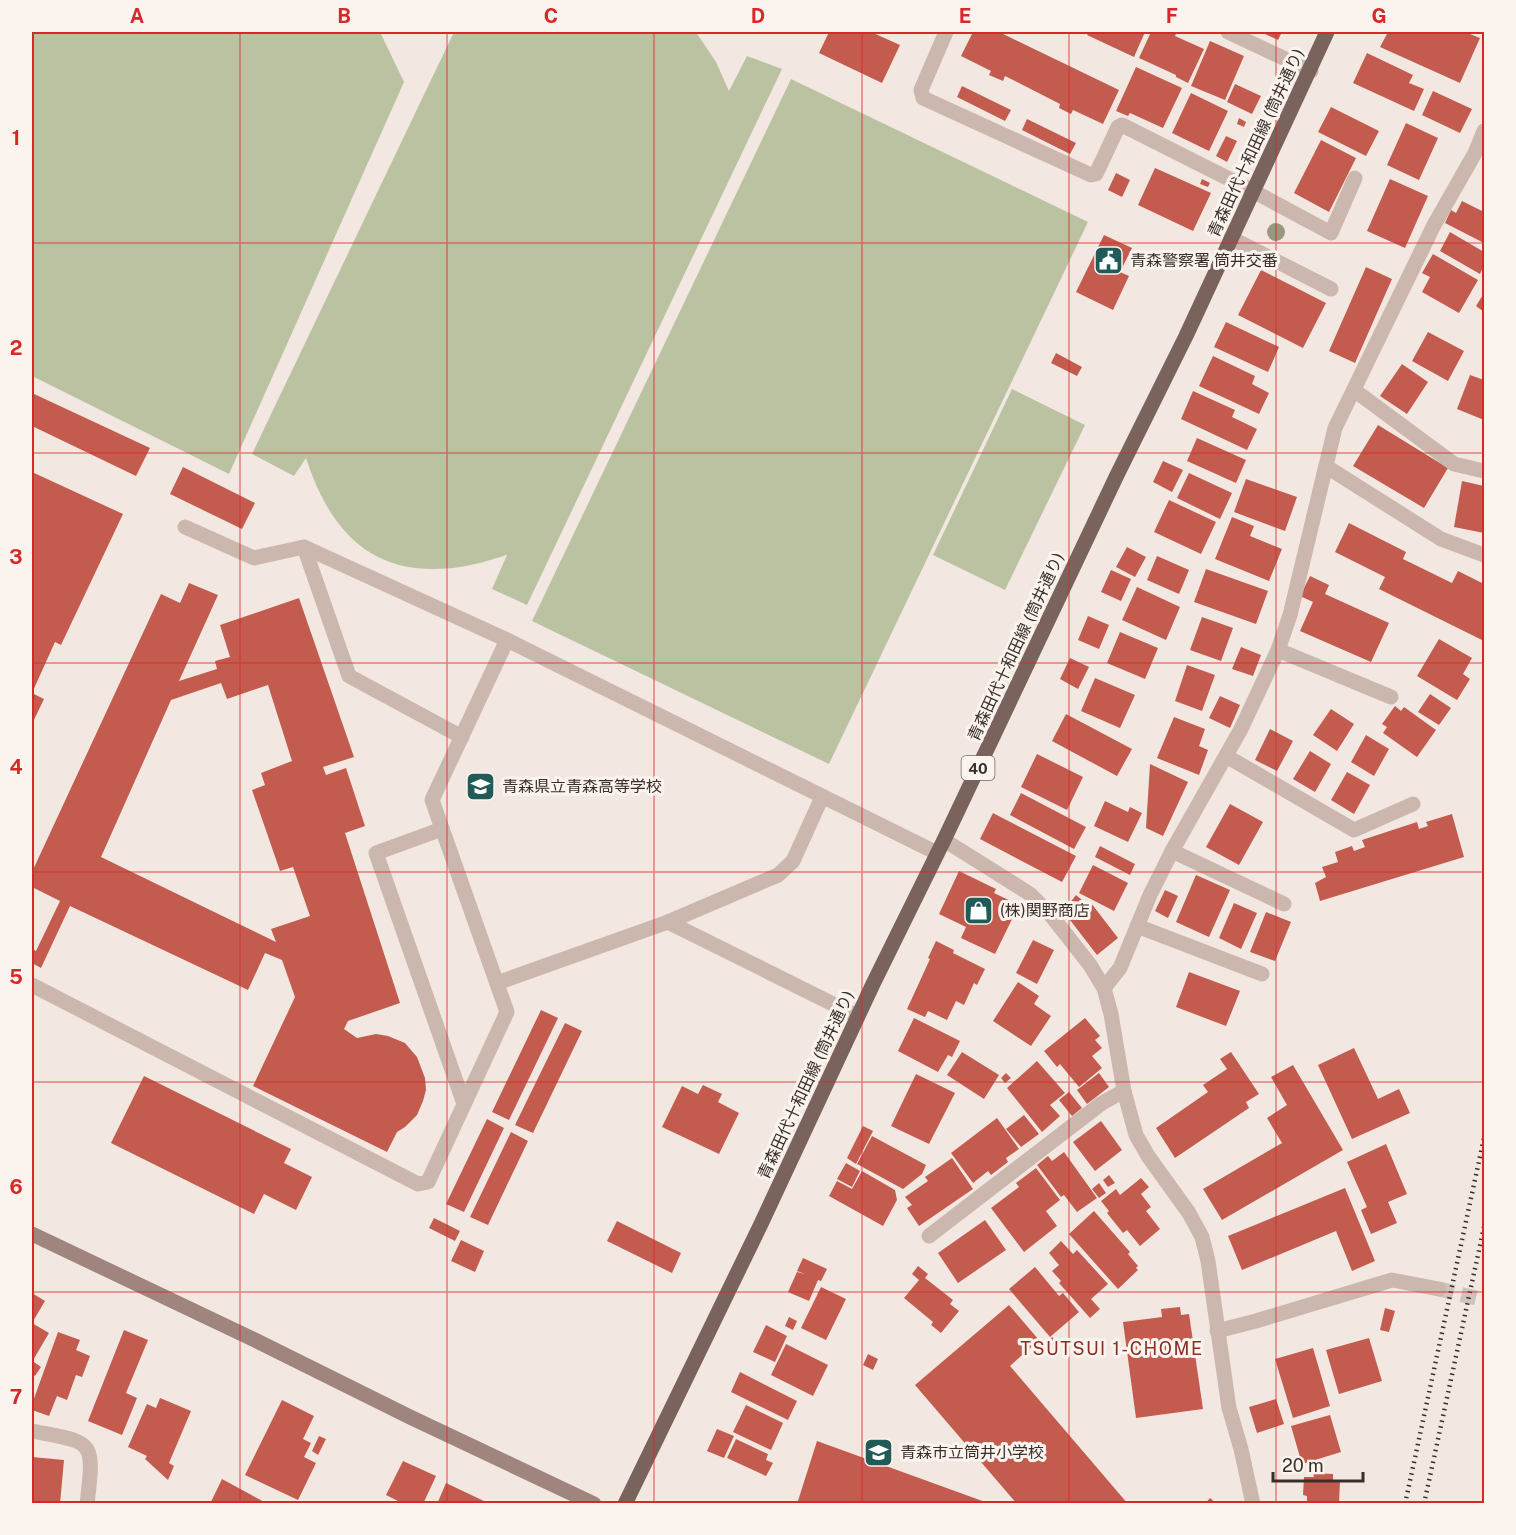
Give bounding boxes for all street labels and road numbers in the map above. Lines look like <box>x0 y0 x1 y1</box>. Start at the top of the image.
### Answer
street label: 青森田代十和田線 (筒井通り) <box>1204 46 1308 240</box>
street label: 青森田代十和田線 (筒井通り) <box>964 550 1068 744</box>
road number: 40 <box>962 756 994 780</box>
street label: 青森田代十和田線 (筒井通り) <box>754 988 858 1182</box>

